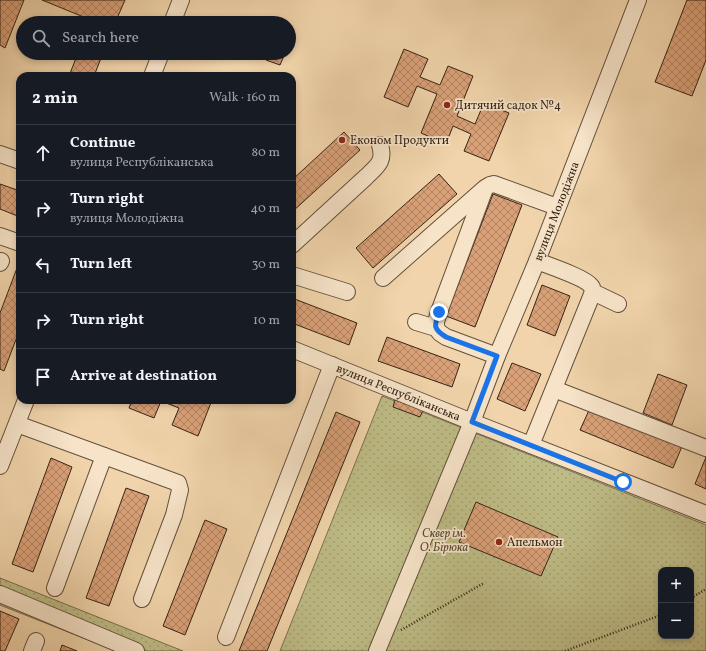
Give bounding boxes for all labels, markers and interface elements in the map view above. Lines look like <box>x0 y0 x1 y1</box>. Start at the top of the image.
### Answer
search box <box>16 16 296 60</box>
icon: search <box>30 27 52 49</box>
text: Search here <box>62 28 139 49</box>
text: 2 min <box>32 87 78 110</box>
text: Walk · 160 m <box>209 89 280 107</box>
place label: Дитячий садок №4 <box>455 98 561 114</box>
marker: Дитячий садок №4 <box>442 100 452 110</box>
text: Continue <box>70 133 135 154</box>
place label: Економ Продукти <box>350 133 449 149</box>
marker: Економ Продукти <box>337 135 347 145</box>
icon: ahead <box>32 142 54 164</box>
text: 80 m <box>251 144 280 162</box>
text: вулиця Республіканська <box>70 154 214 172</box>
street label: вулиця Молодіжна <box>531 160 584 264</box>
text: Turn right <box>70 189 144 210</box>
icon: right <box>32 198 54 220</box>
text: 40 m <box>251 200 280 218</box>
text: вулиця Молодіжна <box>70 210 184 228</box>
icon: left <box>32 254 54 276</box>
text: Turn left <box>70 254 132 275</box>
text: 30 m <box>252 256 280 274</box>
route end <box>430 303 448 321</box>
icon: right <box>32 310 54 332</box>
text: Turn right <box>70 310 144 331</box>
text: 10 m <box>253 312 280 330</box>
street label: вулиця Республіканська <box>334 361 463 426</box>
icon: arrive <box>32 366 54 388</box>
text: Arrive at destination <box>70 366 217 387</box>
route start <box>614 473 632 491</box>
park label: Сквер ім. О. Бірюка <box>420 526 468 556</box>
place label: Апельмон <box>507 535 563 551</box>
marker: Апельмон <box>494 537 504 547</box>
map controls <box>658 567 694 639</box>
button: + <box>658 567 694 603</box>
button: − <box>658 603 694 639</box>

